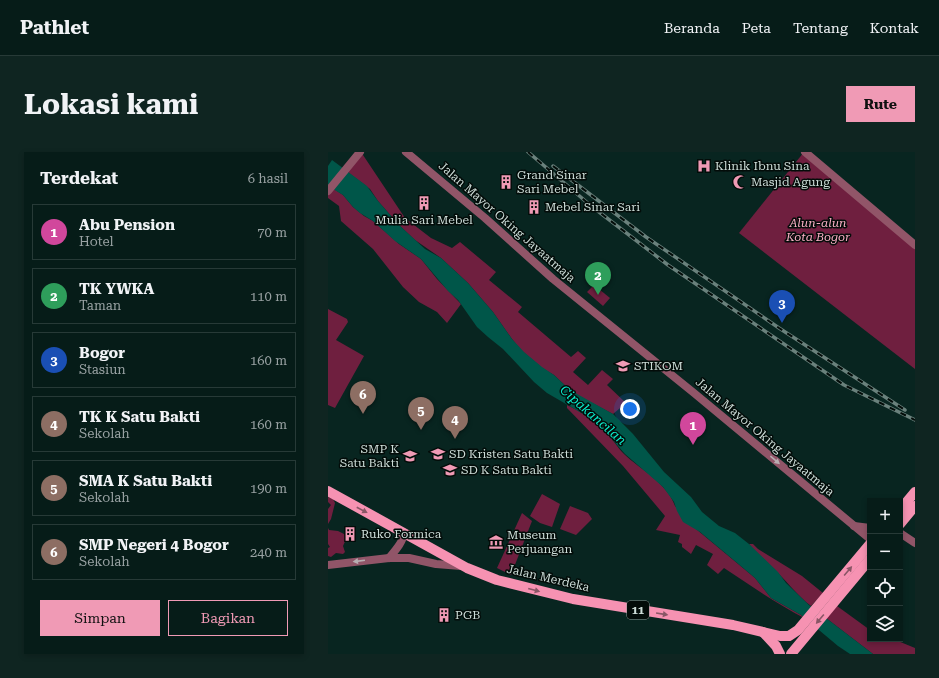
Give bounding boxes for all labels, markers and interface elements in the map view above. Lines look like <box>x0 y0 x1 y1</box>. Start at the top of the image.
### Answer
text: Pathlet <box>20 16 89 39</box>
text: Beranda <box>664 20 720 36</box>
text: Peta <box>742 20 771 36</box>
text: Tentang <box>793 20 848 36</box>
text: Kontak <box>870 20 919 36</box>
button: Rute <box>846 86 915 122</box>
text: Lokasi kami <box>24 88 198 121</box>
hospital icon: Klinik Ibnu Sina <box>696 158 712 174</box>
street label: Jalan Mayor Oking Jayaatmaja <box>436 159 579 285</box>
place label: Klinik Ibnu Sina <box>715 159 810 173</box>
text: Terdekat <box>40 168 118 188</box>
place label: Grand Sinar Sari Mebel <box>517 168 587 196</box>
text: 6 hasil <box>248 171 288 186</box>
building icon: Grand Sinar Sari Mebel <box>498 174 514 190</box>
mosque icon: Masjid Agung <box>732 174 748 190</box>
place label: Masjid Agung <box>751 175 830 189</box>
building icon: Mulia Sari Mebel <box>416 195 432 211</box>
building icon: Mebel Sinar Sari <box>526 199 542 215</box>
place label: Mebel Sinar Sari <box>545 200 640 214</box>
place label: Mulia Sari Mebel <box>375 213 473 227</box>
text: Abu Pension <box>79 216 175 234</box>
park label: Alun-alun Kota Bogor <box>785 216 850 244</box>
text: 1 <box>50 225 58 240</box>
text: 70 m <box>257 225 287 240</box>
text: Hotel <box>79 234 113 249</box>
pin: 2 <box>585 262 611 295</box>
text: TK YWKA <box>79 280 154 298</box>
text: 2 <box>50 289 58 304</box>
text: 110 m <box>250 289 287 304</box>
pin: 3 <box>769 290 795 323</box>
text: Taman <box>79 298 121 313</box>
text: Bogor <box>79 344 125 362</box>
text: 3 <box>50 353 58 368</box>
text: 160 m <box>250 353 287 368</box>
school or university icon: STIKOM <box>615 358 631 374</box>
place label: STIKOM <box>634 359 683 373</box>
text: Stasiun <box>79 362 126 377</box>
street label: Jalan Mayor Oking Jayaatmaja <box>693 375 837 499</box>
pin: 6 <box>350 381 376 414</box>
water label: Cipakancilan <box>557 382 629 448</box>
pin: 5 <box>408 397 434 430</box>
your location <box>620 399 640 419</box>
pin: 4 <box>442 406 468 439</box>
text: TK K Satu Bakti <box>79 408 200 426</box>
pin: 1 <box>680 412 706 445</box>
text: 4 <box>50 417 58 432</box>
text: 160 m <box>250 417 287 432</box>
text: Sekolah <box>79 426 130 441</box>
place label: SMP K Satu Bakti <box>340 442 399 470</box>
school or university icon: SD Kristen Satu Bakti <box>430 446 446 462</box>
place label: SD Kristen Satu Bakti <box>449 447 573 461</box>
school or university icon: SMP K Satu Bakti <box>402 448 418 464</box>
one-way arrow <box>769 456 780 464</box>
school or university icon: SD K Satu Bakti <box>442 462 458 478</box>
place label: SD K Satu Bakti <box>461 463 552 477</box>
text: SMA K Satu Bakti <box>79 472 212 490</box>
text: 5 <box>50 481 58 496</box>
text: 190 m <box>250 481 287 496</box>
text: Sekolah <box>79 490 130 505</box>
map controls <box>867 498 903 642</box>
button: + <box>867 498 903 534</box>
one-way arrow <box>357 506 368 513</box>
building icon: Ruko Formica <box>342 526 358 542</box>
place label: Ruko Formica <box>361 527 442 541</box>
place label: Museum Perjuangan <box>507 528 572 556</box>
museum icon: Museum Perjuangan <box>488 534 504 550</box>
button: − <box>867 534 903 570</box>
text: SMP Negeri 4 Bogor <box>79 536 229 554</box>
text: 6 <box>50 545 58 560</box>
text: 240 m <box>250 545 287 560</box>
text: Sekolah <box>79 554 130 569</box>
one-way arrow <box>352 557 365 564</box>
street label: Jalan Merdeka <box>505 562 591 594</box>
one-way arrow <box>843 565 852 576</box>
button: locate <box>867 570 903 606</box>
one-way arrow <box>529 587 541 593</box>
button: Simpan <box>40 600 160 636</box>
button: Bagikan <box>168 600 288 636</box>
road number: 11 <box>627 601 649 619</box>
button: layers <box>867 606 903 642</box>
building icon: PGB <box>436 607 452 623</box>
place label: PGB <box>455 608 480 622</box>
one-way arrow <box>656 611 668 617</box>
one-way arrow <box>815 613 824 624</box>

